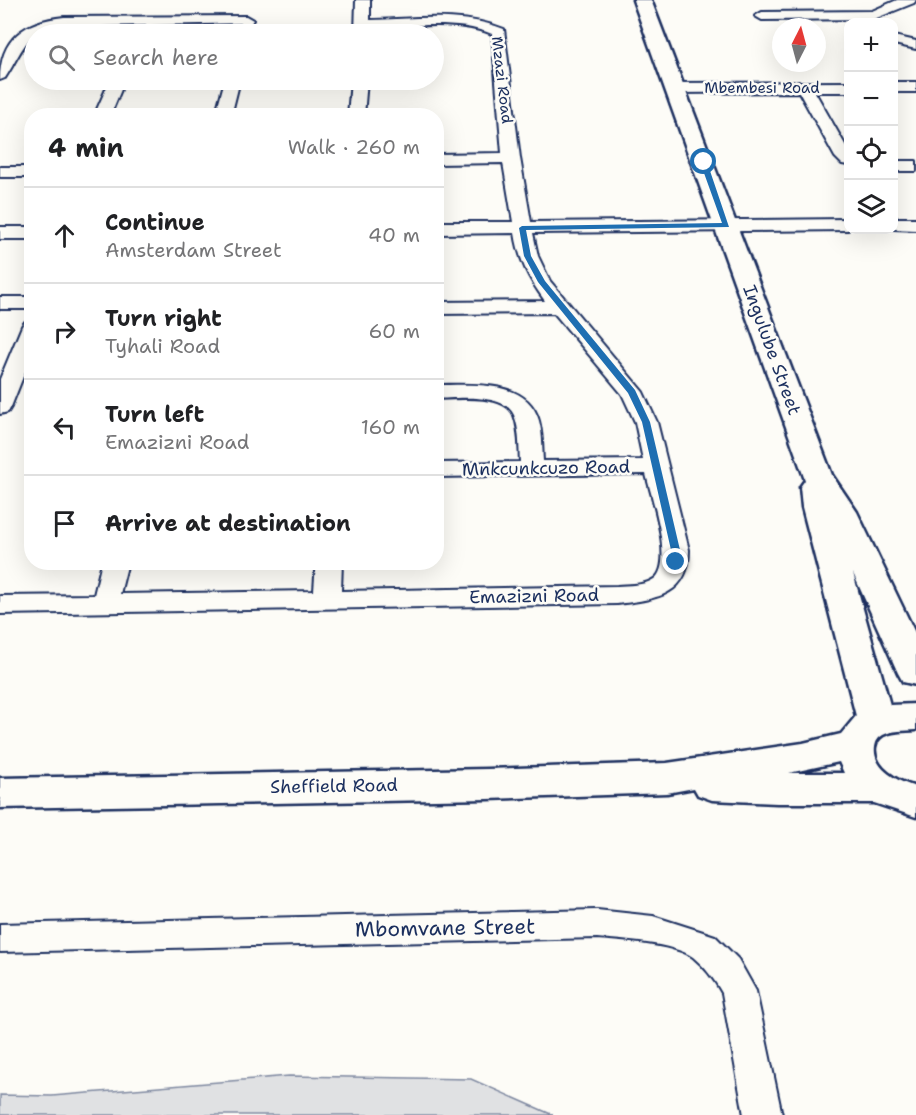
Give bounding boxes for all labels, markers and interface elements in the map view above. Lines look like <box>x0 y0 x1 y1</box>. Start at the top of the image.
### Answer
north arrow <box>772 18 826 72</box>
map controls <box>844 18 898 234</box>
button: + <box>844 18 898 72</box>
search box <box>24 24 444 90</box>
street label: Mzazi Road <box>487 35 517 125</box>
icon: search <box>45 41 78 74</box>
text: Search here <box>93 43 219 72</box>
button: − <box>844 72 898 126</box>
street label: Mbembesi Road <box>704 78 820 98</box>
button: locate <box>844 126 898 180</box>
text: 4 min <box>48 130 124 165</box>
text: Walk · 260 m <box>288 134 420 160</box>
route start <box>690 148 716 174</box>
button: layers <box>844 180 898 234</box>
text: Continue <box>105 208 205 237</box>
icon: ahead <box>48 219 81 252</box>
text: 40 m <box>368 222 420 248</box>
text: Amsterdam Street <box>105 237 282 263</box>
street label: Ingulube Street <box>737 282 807 419</box>
text: Turn right <box>105 304 222 333</box>
icon: right <box>48 315 81 348</box>
text: 60 m <box>368 318 420 344</box>
text: Tyhali Road <box>105 333 220 359</box>
text: Turn left <box>105 400 204 429</box>
icon: left <box>48 411 81 444</box>
text: 160 m <box>361 414 420 440</box>
text: Emazizni Road <box>105 429 249 455</box>
street label: Mnkcunkcuzo Road <box>462 455 630 481</box>
icon: arrive <box>48 507 81 540</box>
text: Arrive at destination <box>105 509 351 538</box>
route end <box>662 548 688 574</box>
street label: Emazizni Road <box>469 583 599 609</box>
street label: Sheffield Road <box>270 773 398 799</box>
street label: Mbomvane Street <box>355 912 535 944</box>

